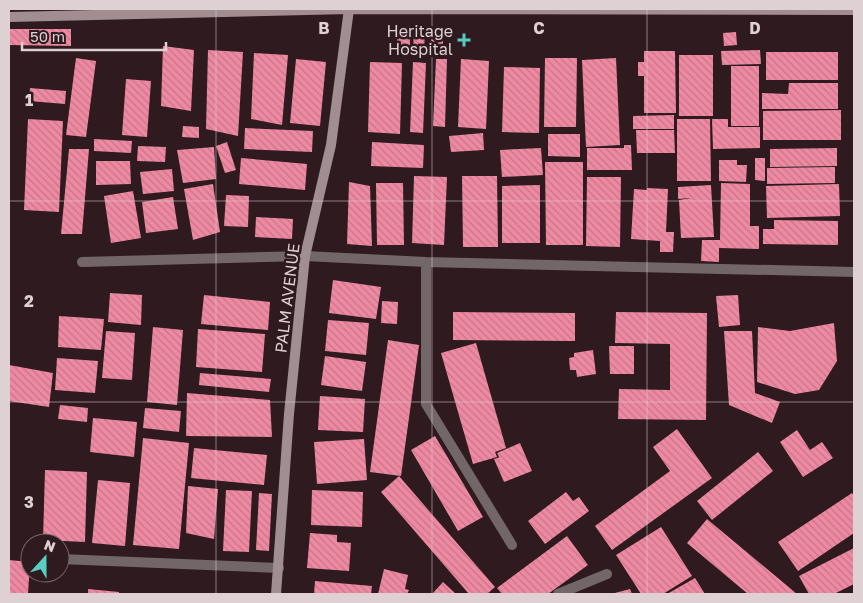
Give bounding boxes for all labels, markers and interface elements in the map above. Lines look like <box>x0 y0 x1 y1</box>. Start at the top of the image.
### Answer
text: B <box>318 18 330 38</box>
text: C <box>533 18 545 38</box>
text: D <box>749 18 761 38</box>
scale bar <box>22 20 166 52</box>
place label: Heritage Hospital <box>386 21 453 59</box>
text: 50 m <box>30 27 65 45</box>
marker: Heritage Hospital <box>457 33 471 47</box>
text: 1 <box>25 90 33 110</box>
street label: PALM AVENUE <box>270 242 304 354</box>
text: 2 <box>24 291 34 311</box>
text: 3 <box>24 492 34 512</box>
north arrow <box>20 533 70 583</box>
text: N <box>42 536 58 555</box>

